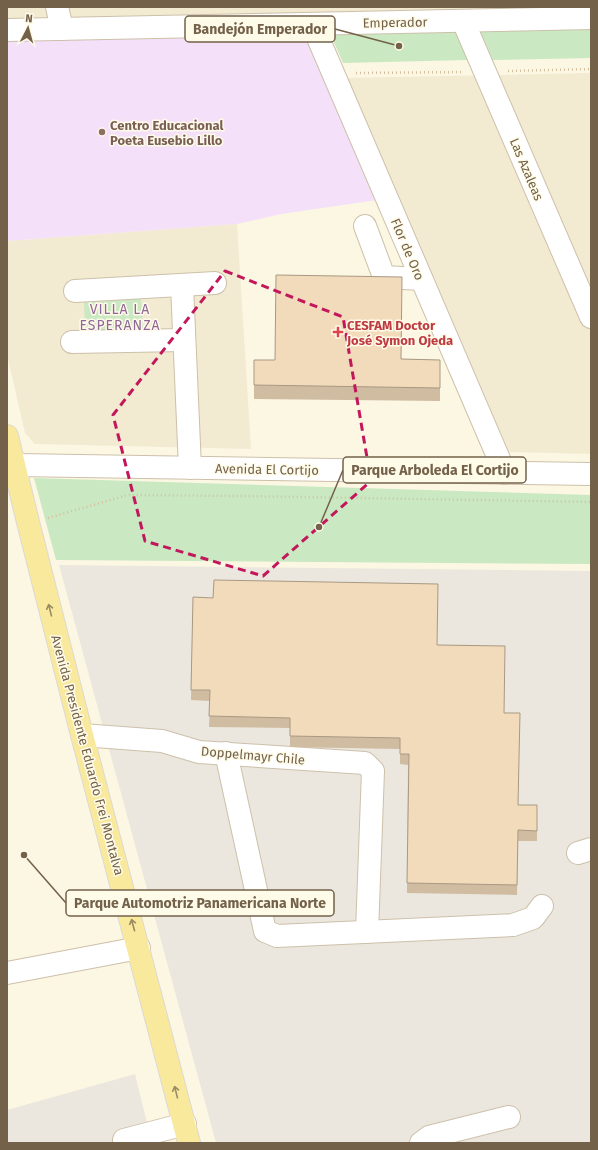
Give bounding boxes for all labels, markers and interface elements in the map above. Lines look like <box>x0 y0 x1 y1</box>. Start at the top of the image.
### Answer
north arrow <box>8 8 48 48</box>
text: N <box>25 12 33 25</box>
street label: Emperador <box>362 14 428 31</box>
callout: Bandejón Emperador <box>185 16 335 42</box>
text: Bandejón Emperador <box>193 21 327 38</box>
place label: Centro Educacional Poeta Eusebio Lillo <box>110 118 223 148</box>
marker: Centro Educacional Poeta Eusebio Lillo <box>97 127 107 137</box>
street label: Las Azaleas <box>507 136 546 203</box>
street label: Flor de Oro <box>388 216 427 282</box>
district label: VILLA LA ESPERANZA <box>80 301 161 334</box>
place label: CESFAM Doctor José Symon Ojeda <box>346 318 453 348</box>
marker: CESFAM Doctor José Symon Ojeda <box>332 326 344 338</box>
callout: Parque Arboleda El Cortijo <box>343 457 526 483</box>
street label: Avenida El Cortijo <box>215 461 319 478</box>
text: Parque Arboleda El Cortijo <box>351 462 519 479</box>
one-way arrow <box>46 604 53 617</box>
street label: Avenida Presidente Eduardo Frei Montalva <box>48 634 127 877</box>
street label: Doppelmayr Chile <box>200 743 306 768</box>
callout: Parque Automotriz Panamericana Norte <box>66 890 334 916</box>
text: Parque Automotriz Panamericana Norte <box>74 895 326 912</box>
one-way arrow <box>129 919 136 932</box>
one-way arrow <box>172 1085 180 1098</box>

